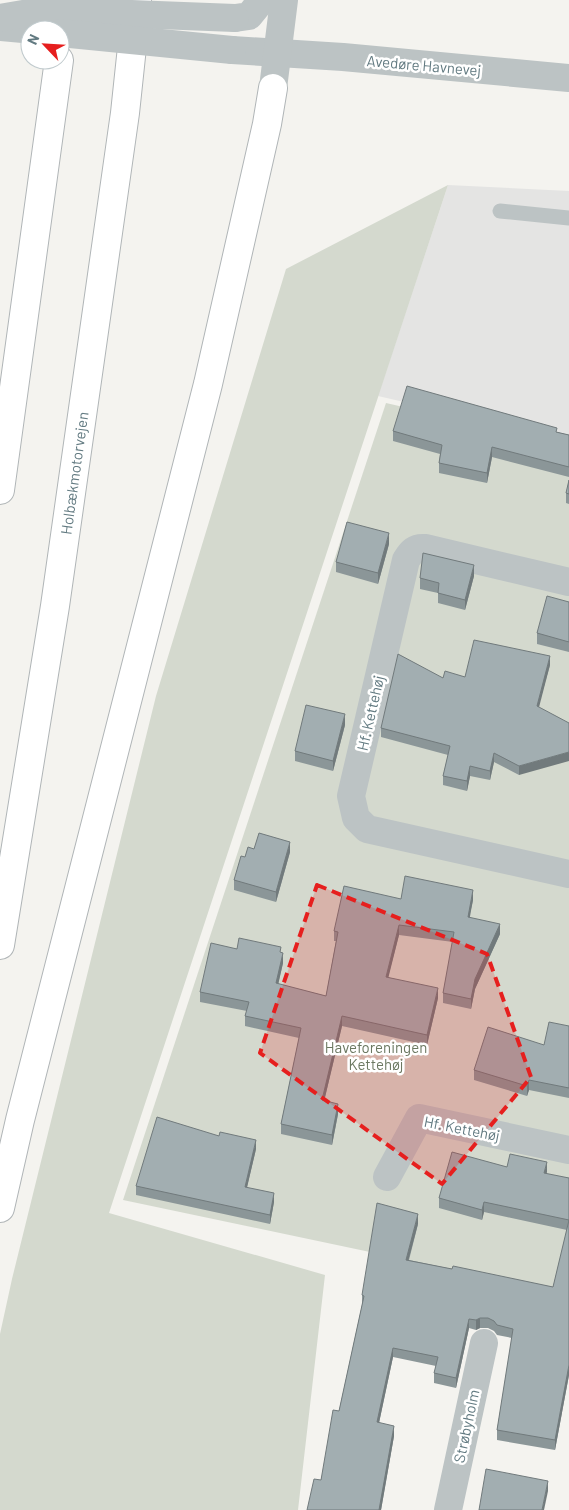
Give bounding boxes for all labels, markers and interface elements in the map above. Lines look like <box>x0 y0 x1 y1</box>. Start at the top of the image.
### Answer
north arrow <box>20 20 70 70</box>
text: N <box>23 31 42 47</box>
street label: Avedøre Havnevej <box>366 51 482 79</box>
street label: Holbækmotorvejen <box>56 410 92 536</box>
street label: Hf. Kettehøj <box>353 674 387 752</box>
park label: Haveforeningen Kettehøj <box>325 1038 427 1073</box>
street label: Hf. Kettehøj <box>423 1112 501 1144</box>
street label: Strøbyholm <box>449 1388 483 1464</box>

